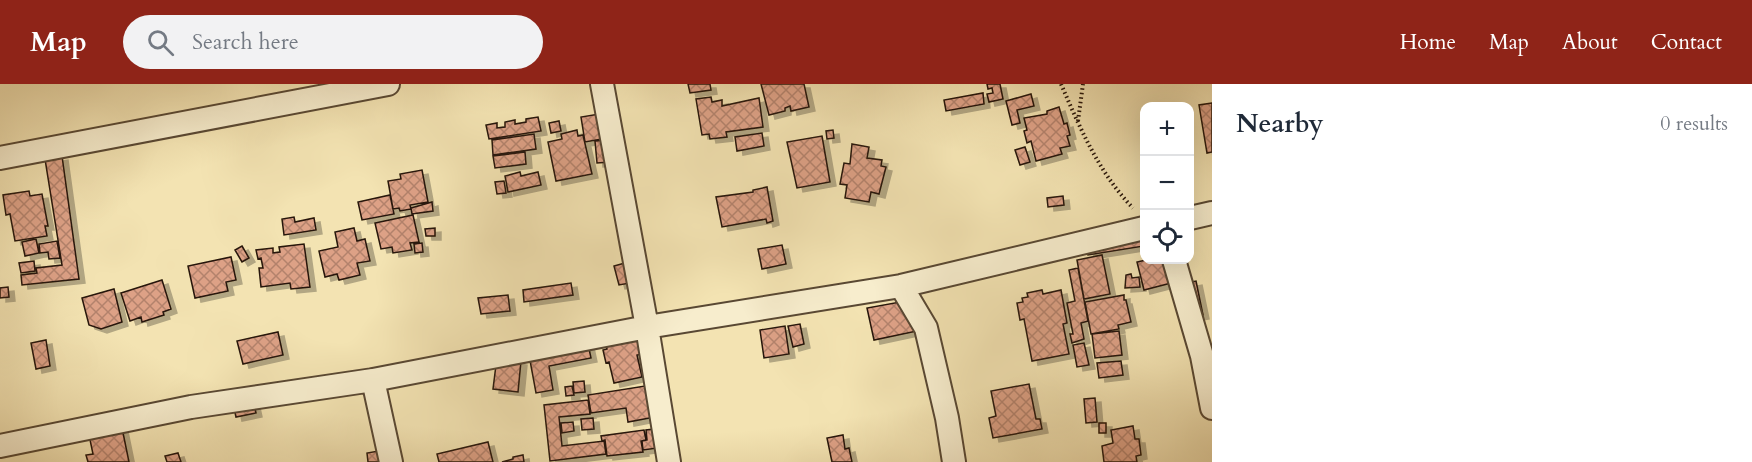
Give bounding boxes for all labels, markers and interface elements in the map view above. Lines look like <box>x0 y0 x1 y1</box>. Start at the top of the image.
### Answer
search box <box>123 15 543 69</box>
text: Map <box>30 23 87 61</box>
icon: search <box>144 26 177 59</box>
text: Search here <box>192 27 299 57</box>
text: Home <box>1400 28 1456 57</box>
text: Map <box>1489 28 1529 57</box>
text: About <box>1562 28 1618 57</box>
text: Contact <box>1651 28 1722 57</box>
map controls <box>1140 102 1194 264</box>
button: + <box>1140 102 1194 156</box>
text: Nearby <box>1236 106 1324 141</box>
text: 0 results <box>1660 110 1728 137</box>
button: − <box>1140 156 1194 210</box>
button: locate <box>1140 210 1194 264</box>

